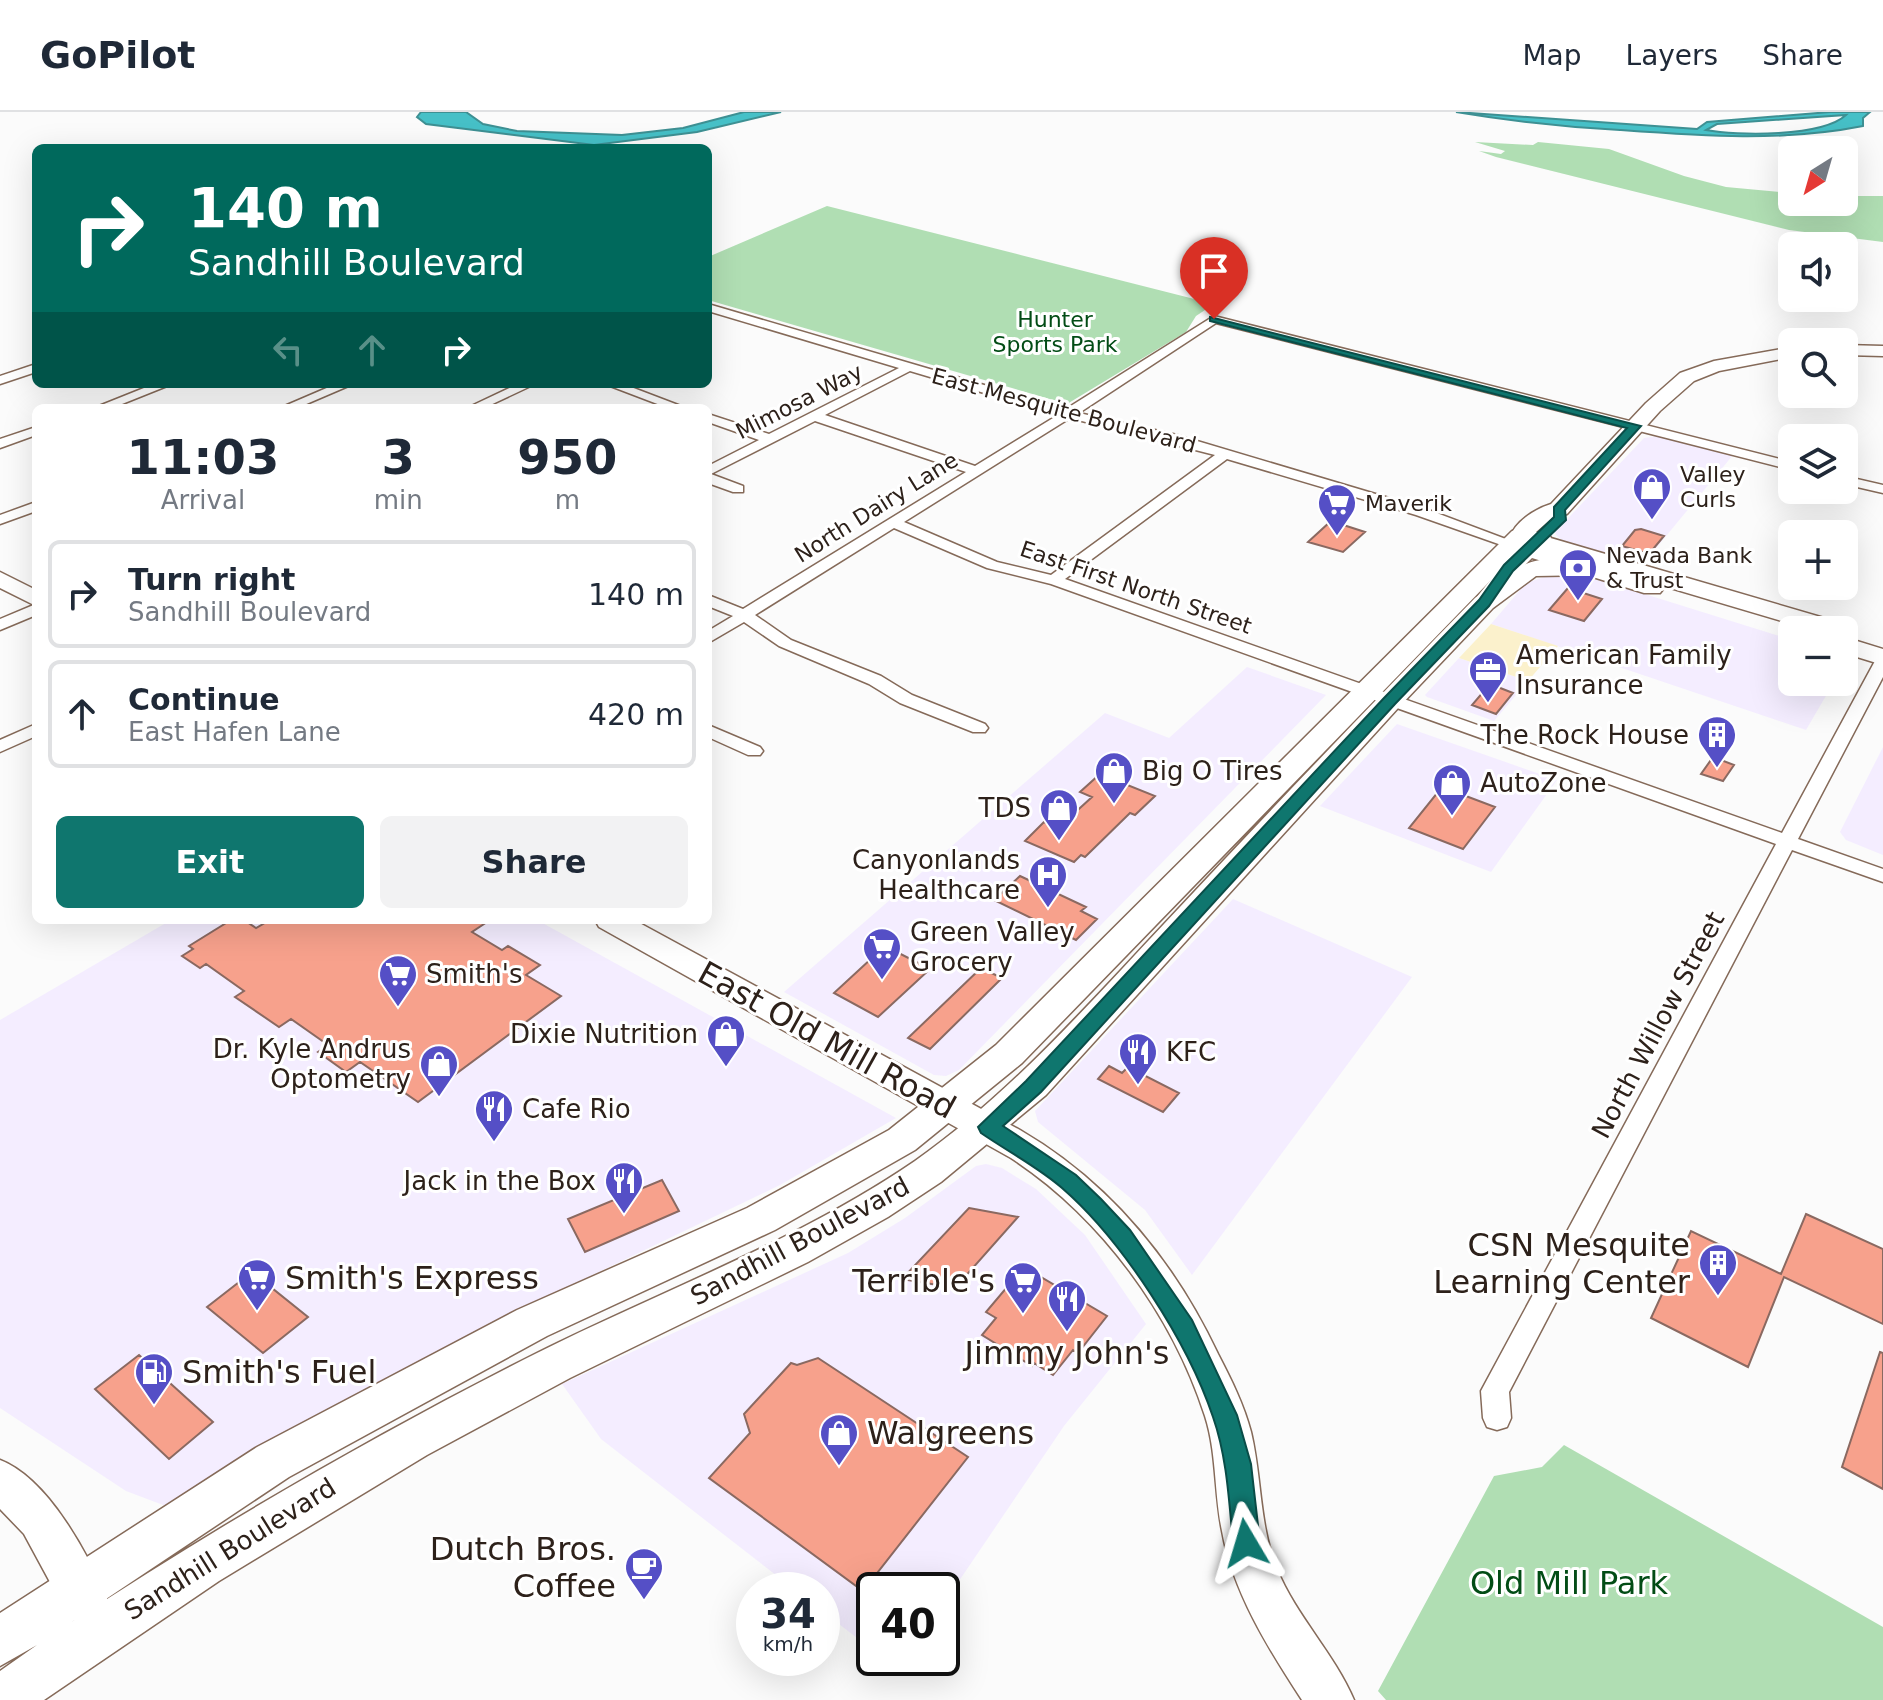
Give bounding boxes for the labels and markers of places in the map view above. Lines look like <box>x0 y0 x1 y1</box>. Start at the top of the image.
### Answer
pin <box>1180 237 1248 319</box>
place label: Valley Curls <box>1680 462 1746 512</box>
shop icon: Valley Curls <box>1631 466 1673 521</box>
supermarket icon: Maverik <box>1316 482 1358 537</box>
place label: Maverik <box>1365 491 1452 516</box>
place label: Nevada Bank & Trust <box>1606 543 1752 593</box>
bank icon: Nevada Bank & Trust <box>1557 547 1599 602</box>
place label: American Family Insurance <box>1516 640 1732 700</box>
office icon: American Family Insurance <box>1467 649 1509 704</box>
building icon: The Rock House <box>1696 714 1738 769</box>
place label: The Rock House <box>1479 720 1689 750</box>
shop icon: Big O Tires <box>1093 750 1135 805</box>
place label: Big O Tires <box>1142 756 1283 786</box>
shop icon: AutoZone <box>1431 762 1473 817</box>
place label: AutoZone <box>1480 768 1607 798</box>
shop icon: TDS <box>1038 787 1080 842</box>
place label: TDS <box>978 793 1031 823</box>
place label: Canyonlands Healthcare <box>852 845 1020 905</box>
hospital icon: Canyonlands Healthcare <box>1027 854 1069 909</box>
place label: Green Valley Grocery <box>910 917 1075 977</box>
supermarket icon: Green Valley Grocery <box>861 926 903 981</box>
supermarket icon: Smith's <box>377 953 419 1008</box>
place label: Smith's <box>426 959 522 989</box>
shop icon: Dixie Nutrition <box>705 1013 747 1068</box>
place label: Dixie Nutrition <box>510 1019 698 1049</box>
restaurant icon: KFC <box>1117 1031 1159 1086</box>
place label: Dr. Kyle Andrus Optometry <box>213 1034 411 1094</box>
place label: KFC <box>1166 1037 1216 1067</box>
shop icon: Dr. Kyle Andrus Optometry <box>418 1043 460 1098</box>
restaurant icon: Cafe Rio <box>473 1088 515 1143</box>
place label: Cafe Rio <box>522 1094 631 1124</box>
restaurant icon: Jack in the Box <box>603 1160 645 1215</box>
place label: Jack in the Box <box>402 1166 596 1196</box>
place label: CSN Mesquite Learning Center <box>1433 1226 1691 1301</box>
building icon: CSN Mesquite Learning Center <box>1697 1242 1739 1297</box>
supermarket icon: Smith's Express <box>236 1257 278 1312</box>
place label: Smith's Express <box>285 1259 539 1297</box>
supermarket icon: Terrible's <box>1002 1260 1044 1315</box>
place label: Terrible's <box>851 1262 995 1300</box>
restaurant icon: Jimmy John's <box>1046 1278 1088 1333</box>
place label: Jimmy John's <box>963 1334 1169 1372</box>
fuel station icon: Smith's Fuel <box>133 1351 175 1406</box>
place label: Smith's Fuel <box>182 1353 376 1391</box>
shop icon: Walgreens <box>818 1412 860 1467</box>
place label: Walgreens <box>867 1414 1034 1452</box>
place label: Dutch Bros. Coffee <box>430 1530 616 1605</box>
cafe icon: Dutch Bros. Coffee <box>623 1546 665 1601</box>

